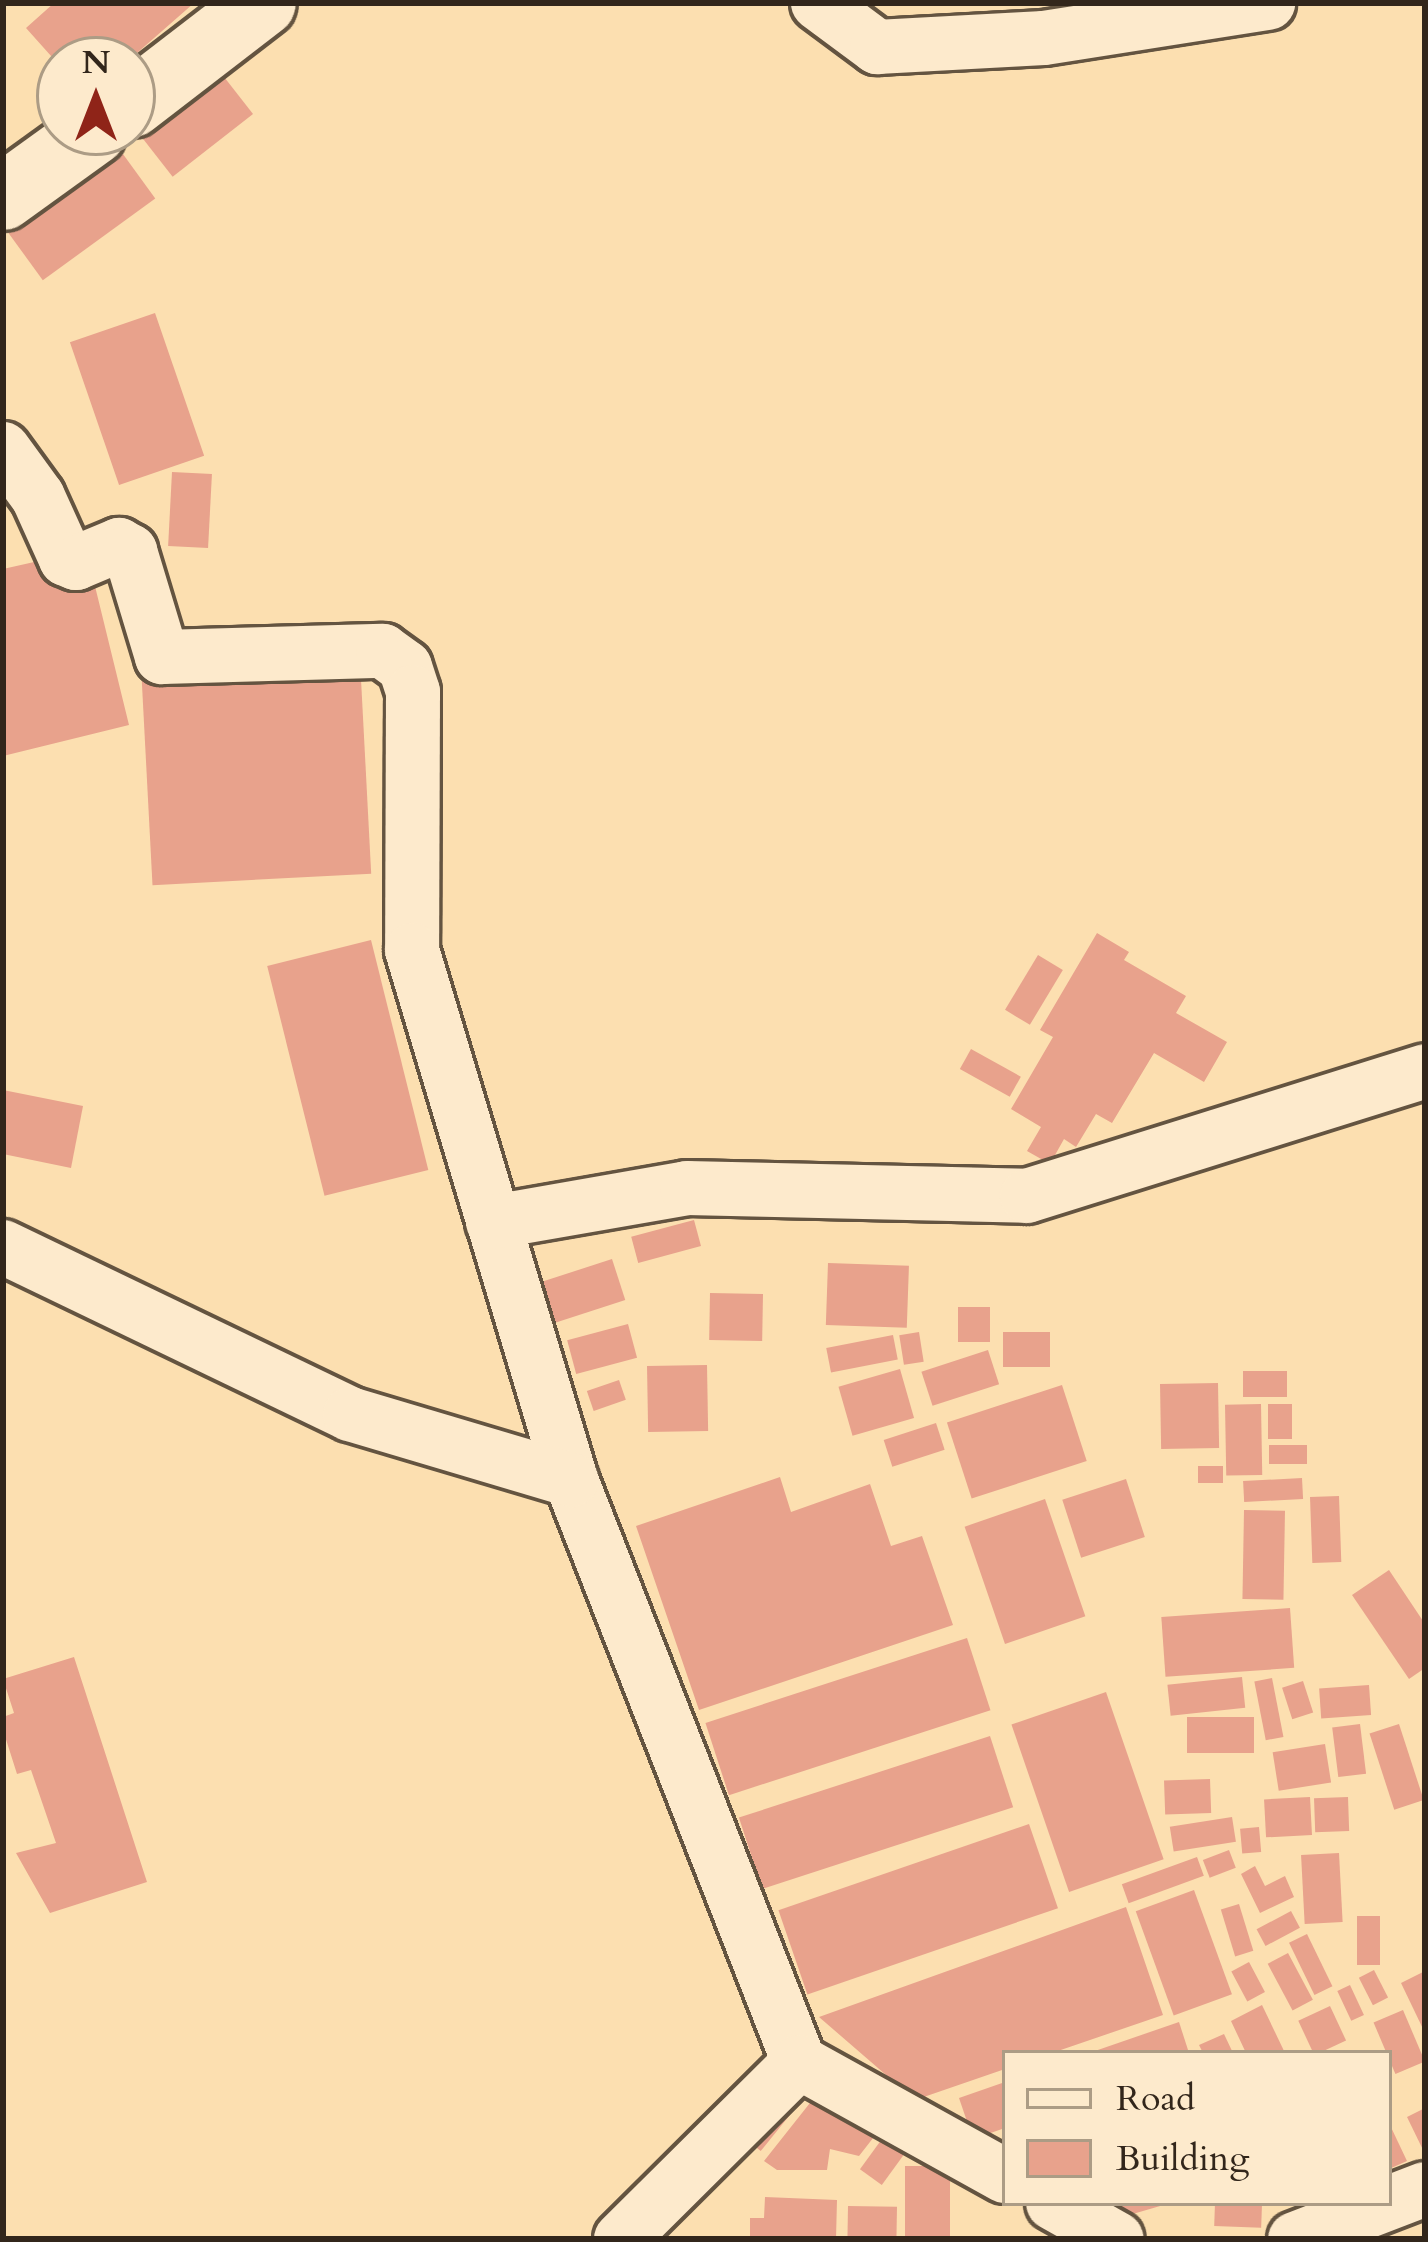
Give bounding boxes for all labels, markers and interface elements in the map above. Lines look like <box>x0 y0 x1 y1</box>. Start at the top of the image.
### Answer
north arrow <box>36 36 156 156</box>
text: N <box>82 40 110 85</box>
legend <box>1002 2050 1392 2206</box>
text: Road <box>1116 2074 1195 2123</box>
text: Building <box>1116 2134 1249 2183</box>

